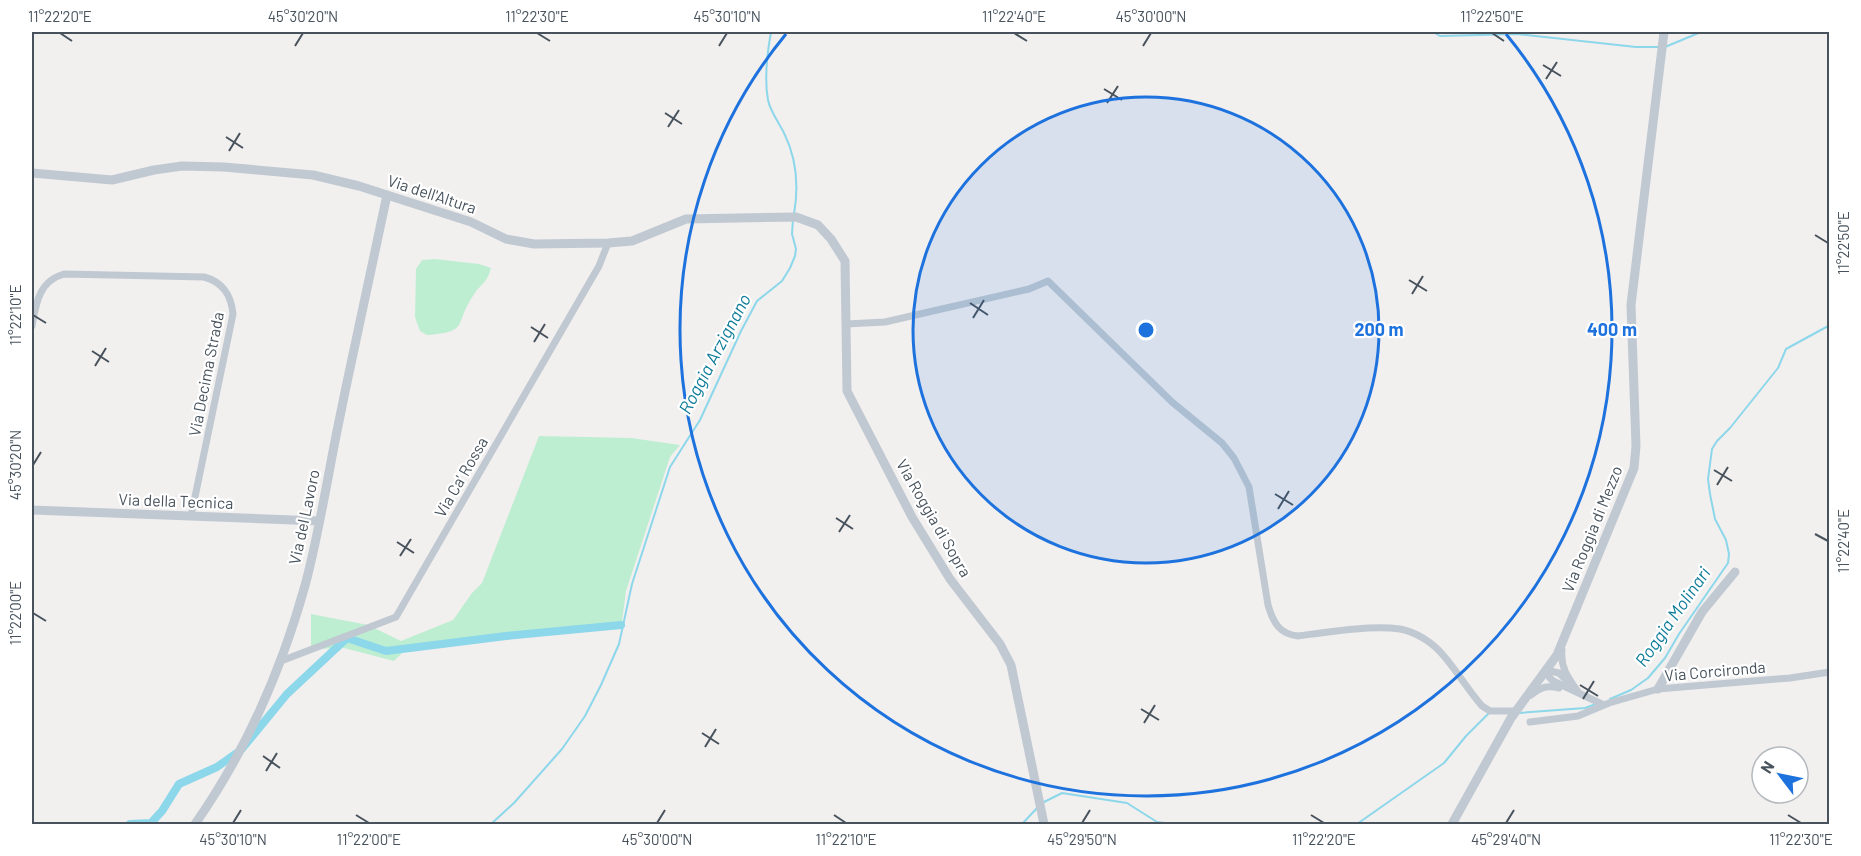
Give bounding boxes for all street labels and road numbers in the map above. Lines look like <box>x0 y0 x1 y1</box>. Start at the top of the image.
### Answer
street label: Via dell'Altura <box>385 170 479 217</box>
street label: Via Decima Strada <box>184 310 227 438</box>
street label: Via Ca' Rossa <box>430 433 491 520</box>
street label: Via Roggia di Sopra <box>893 455 976 580</box>
street label: Via Roggia di Mezzo <box>1557 463 1626 595</box>
street label: Via del Lavoro <box>284 468 323 566</box>
street label: Via della Tecnica <box>118 489 234 512</box>
street label: Via Corcironda <box>1664 657 1766 684</box>

